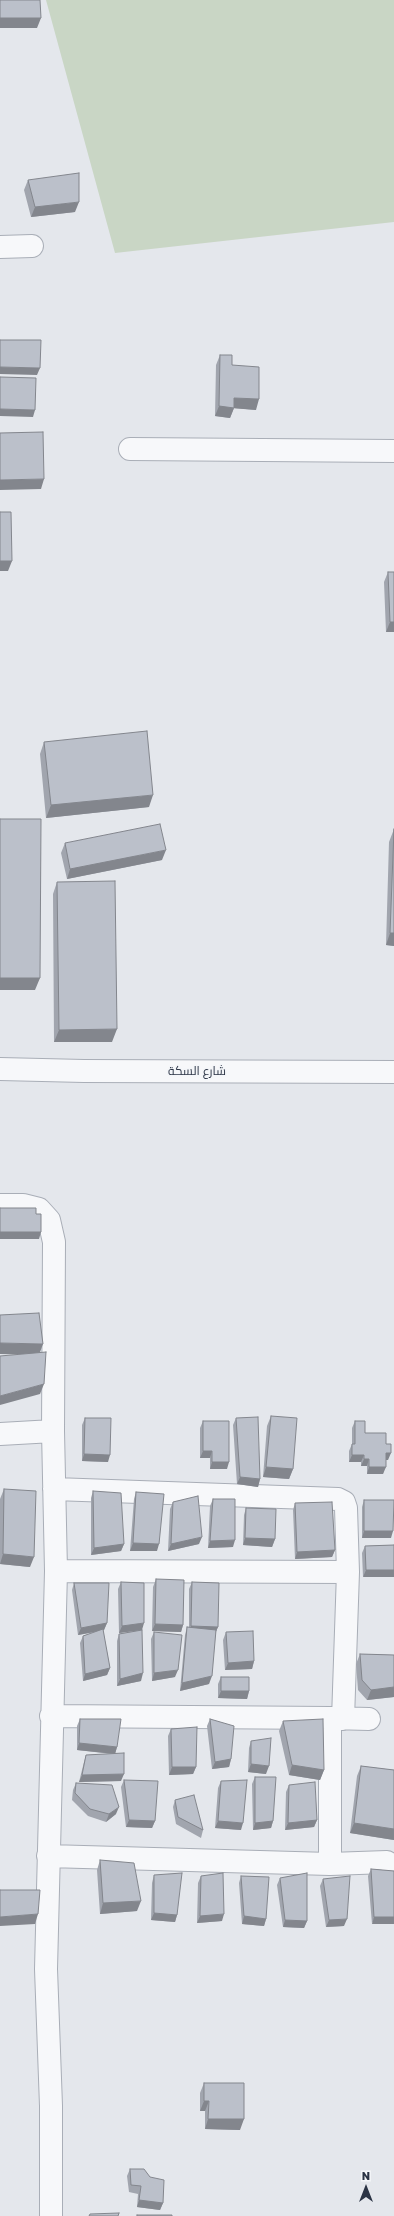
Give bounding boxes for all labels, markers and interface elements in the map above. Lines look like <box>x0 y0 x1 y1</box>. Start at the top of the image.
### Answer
street label: شارع السكة <box>168 1064 226 1078</box>
north arrow <box>346 2168 386 2208</box>
text: N <box>362 2169 370 2182</box>

